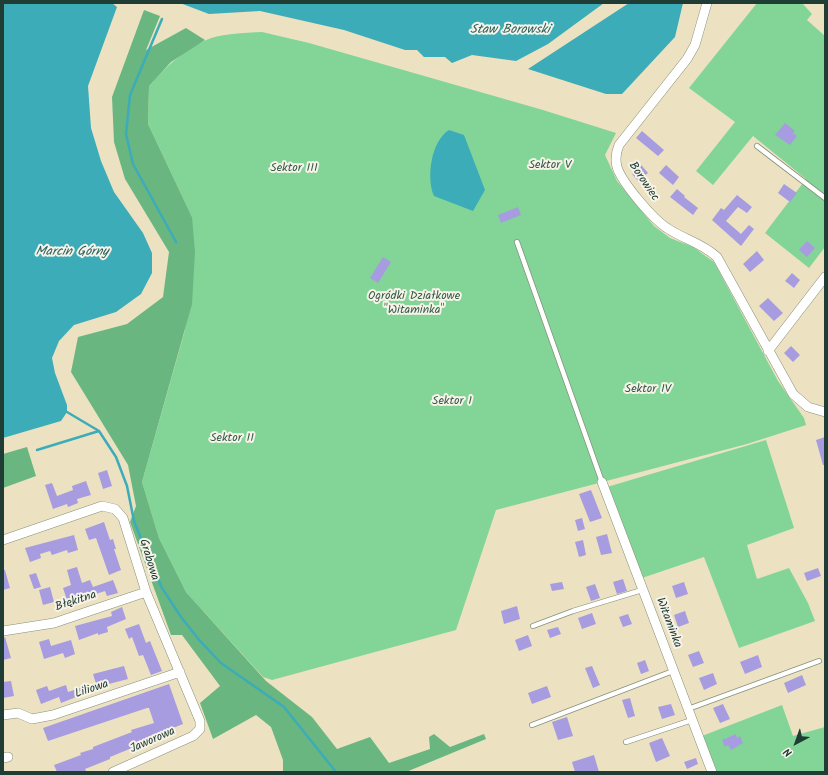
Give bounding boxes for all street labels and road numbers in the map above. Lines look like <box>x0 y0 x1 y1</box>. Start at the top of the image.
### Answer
street label: Borowiec <box>625 160 661 204</box>
street label: Grabowa <box>135 538 161 582</box>
street label: Błękitna <box>54 589 98 615</box>
street label: Witaminka <box>652 596 684 650</box>
street label: Liliowa <box>73 678 111 702</box>
street label: Jaworowa <box>128 725 178 757</box>

